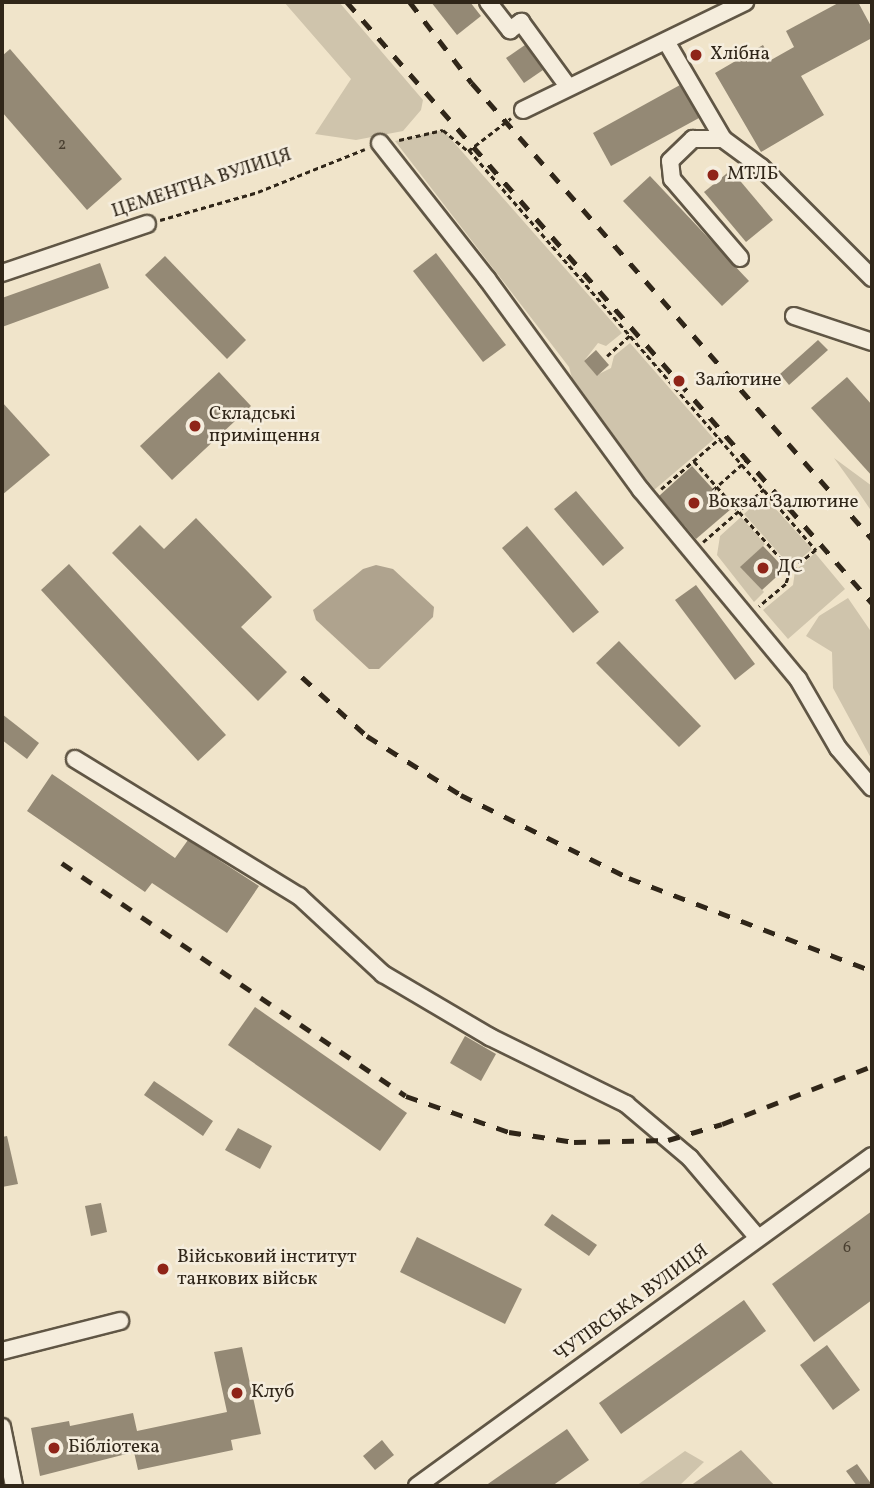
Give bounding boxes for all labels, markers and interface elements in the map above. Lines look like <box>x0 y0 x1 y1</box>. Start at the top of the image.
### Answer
place label: Хлібна <box>710 44 770 66</box>
marker: Хлібна <box>688 47 704 63</box>
house number: 2 <box>58 135 66 155</box>
street label: ЦЕМЕНТНА ВУЛИЦЯ <box>109 144 295 224</box>
place label: МТЛБ <box>727 164 778 186</box>
marker: МТЛБ <box>705 167 721 183</box>
place label: Залютине <box>695 370 782 392</box>
marker: Залютине <box>669 371 689 391</box>
place label: Складські приміщення <box>209 404 320 448</box>
marker: Складські приміщення <box>187 418 203 434</box>
place label: Вокзал Залютине <box>708 492 859 514</box>
marker: Вокзал Залютине <box>686 495 702 511</box>
place label: ДС <box>777 557 803 579</box>
marker: ДС <box>755 560 771 576</box>
house number: 6 <box>843 1238 851 1258</box>
street label: ЧУТІВСЬКА ВУЛИЦЯ <box>550 1240 714 1368</box>
place label: Військовий інститут танкових військ <box>177 1247 357 1291</box>
marker: Військовий інститут танкових військ <box>155 1261 171 1277</box>
place label: Клуб <box>251 1382 294 1404</box>
marker: Клуб <box>229 1385 245 1401</box>
place label: Бібліотека <box>68 1437 160 1459</box>
marker: Бібліотека <box>46 1440 62 1456</box>

